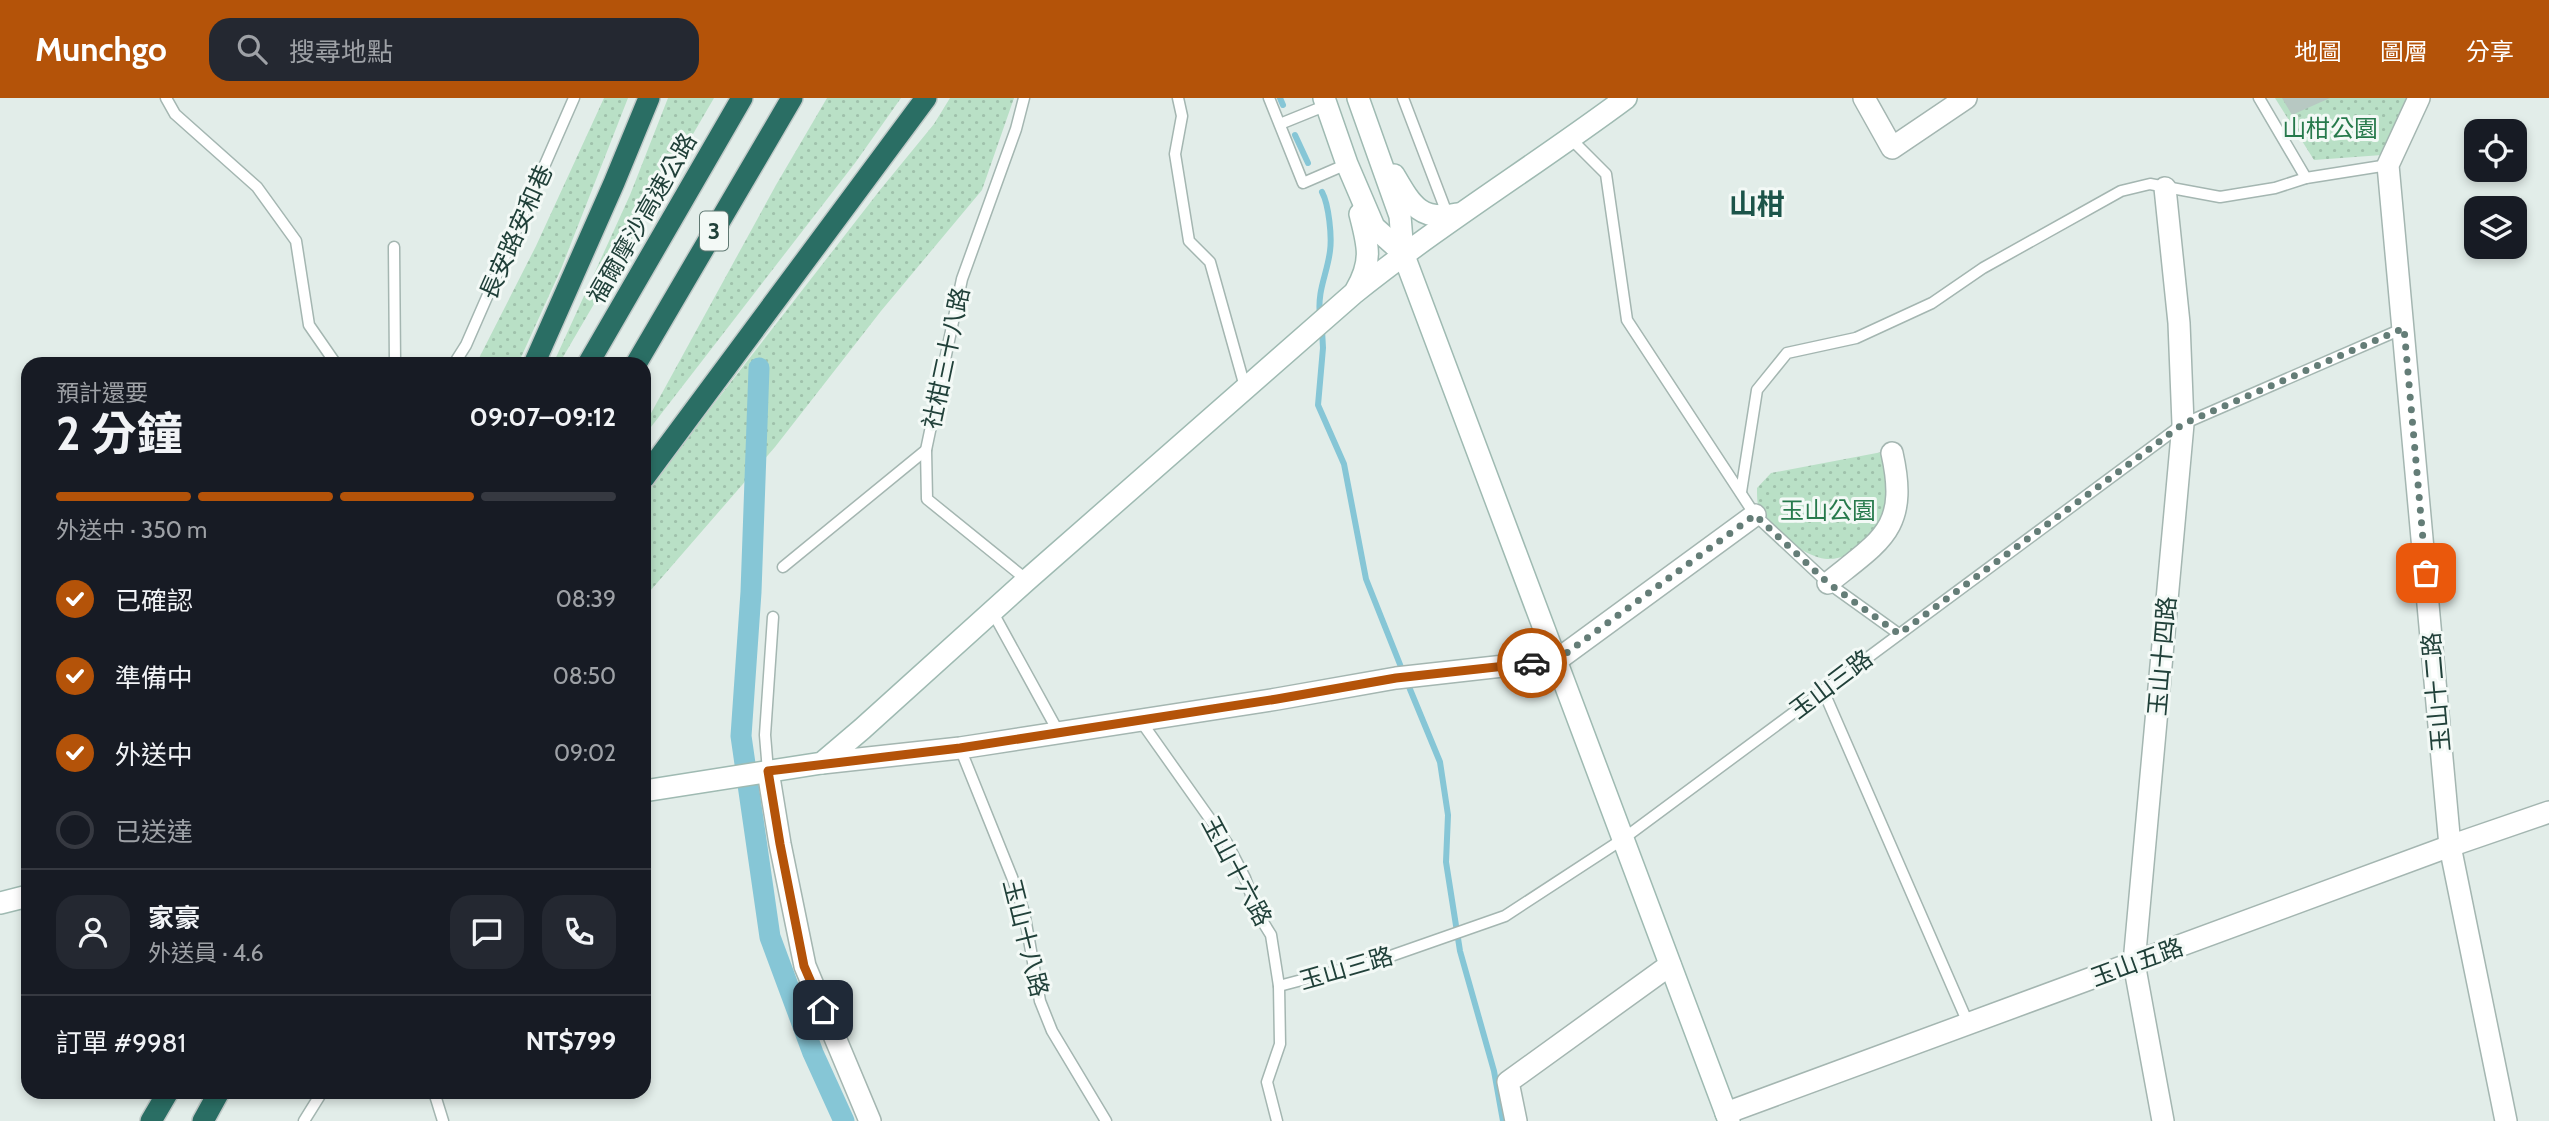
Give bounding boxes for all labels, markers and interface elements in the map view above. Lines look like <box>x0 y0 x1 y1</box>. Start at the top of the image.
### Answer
search box <box>209 18 699 81</box>
text: Munchgo <box>35 29 167 69</box>
icon: search <box>233 30 271 68</box>
text: 搜尋地點 <box>289 36 393 68</box>
text: 地圖 <box>2294 37 2342 66</box>
text: 圖層 <box>2380 37 2428 66</box>
text: 分享 <box>2466 37 2514 66</box>
park label: 山柑公園 <box>2282 114 2378 143</box>
map controls <box>2464 119 2527 259</box>
button: locate <box>2464 119 2527 182</box>
street label: 福爾摩沙高速公路 <box>581 128 703 308</box>
street label: 長安路安和巷 <box>473 160 559 304</box>
district label: 山柑 <box>1729 187 1785 221</box>
button: layers <box>2464 196 2527 259</box>
road number: 3 <box>700 212 728 250</box>
street label: 社柑三十八路 <box>917 285 975 431</box>
text: 預計還要 <box>56 379 148 407</box>
text: 09:07–09:12 <box>470 401 616 433</box>
text: 2 分鐘 <box>56 406 183 462</box>
park label: 玉山公園 <box>1780 496 1876 525</box>
text: 外送中 · 350 m <box>56 516 207 544</box>
pin <box>2396 543 2456 603</box>
icon: bag <box>2407 554 2445 592</box>
icon: check <box>56 580 94 618</box>
text: 已確認 <box>115 585 193 617</box>
text: 08:39 <box>556 585 616 613</box>
street label: 玉山十四路 <box>2142 595 2182 717</box>
courier <box>1497 628 1567 698</box>
street label: 玉山十二路 <box>2416 631 2456 753</box>
icon: car <box>1513 644 1551 682</box>
street label: 玉山三路 <box>1784 644 1878 724</box>
icon: check <box>56 657 94 695</box>
text: 準備中 <box>115 662 193 694</box>
text: 08:50 <box>553 662 616 690</box>
icon: check <box>56 734 94 772</box>
text: 外送中 <box>115 739 193 771</box>
text: 09:02 <box>554 739 616 767</box>
street label: 玉山十六路 <box>1196 811 1278 931</box>
text: 已送達 <box>115 816 193 848</box>
street label: 玉山十八路 <box>997 876 1055 1000</box>
button: person <box>56 895 130 969</box>
button: chat <box>450 895 524 969</box>
button: phone <box>542 895 616 969</box>
text: 家豪 <box>148 902 200 934</box>
street label: 玉山五路 <box>2087 932 2187 992</box>
text: 外送員 · 4.6 <box>148 939 264 967</box>
street label: 玉山三路 <box>1296 941 1396 995</box>
pin <box>793 980 853 1040</box>
icon: home <box>804 991 842 1029</box>
text: NT$799 <box>526 1025 616 1057</box>
text: 訂單 #9981 <box>56 1027 186 1059</box>

